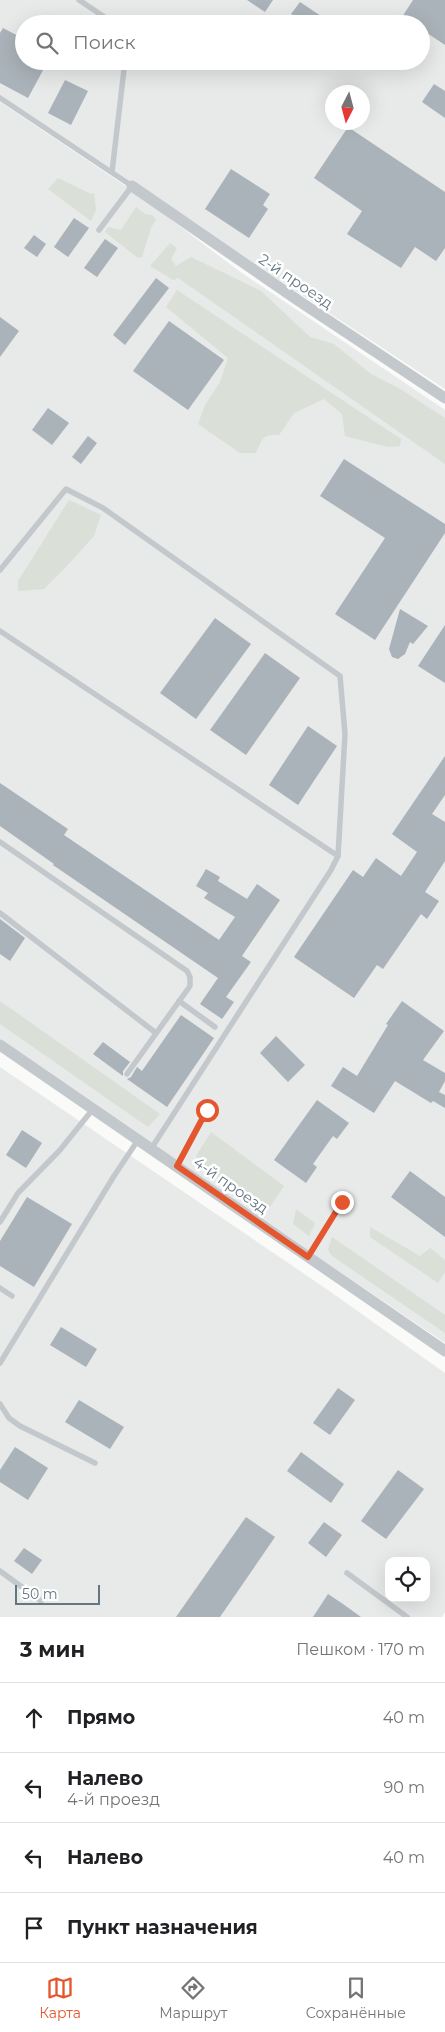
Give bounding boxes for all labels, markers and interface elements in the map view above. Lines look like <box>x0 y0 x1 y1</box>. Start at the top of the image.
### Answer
search box <box>15 15 430 70</box>
icon: search <box>33 29 61 57</box>
text: Поиск <box>73 31 136 54</box>
north arrow <box>325 85 370 130</box>
street label: 2-й проезд <box>255 249 337 313</box>
route start <box>196 1099 219 1122</box>
street label: 4-й проезд <box>190 1152 272 1218</box>
route end <box>331 1191 354 1214</box>
map controls <box>385 1557 430 1602</box>
button: locate <box>385 1557 430 1602</box>
scale bar <box>15 1582 100 1605</box>
text: 50 m <box>22 1585 58 1603</box>
text: 3 мин <box>20 1637 85 1662</box>
text: Пешком · 170 m <box>296 1640 425 1659</box>
icon: ahead <box>20 1704 48 1732</box>
text: Прямо <box>67 1706 135 1729</box>
text: 40 m <box>383 1708 425 1727</box>
text: Налево <box>67 1767 143 1790</box>
icon: left <box>20 1774 48 1802</box>
text: 90 m <box>383 1778 425 1797</box>
text: 4-й проезд <box>67 1790 160 1809</box>
icon: left <box>20 1844 48 1872</box>
text: Налево <box>67 1846 143 1869</box>
text: 40 m <box>383 1848 425 1867</box>
icon: arrive <box>20 1914 48 1942</box>
text: Пункт назначения <box>67 1916 258 1939</box>
tab: Карта <box>39 1974 81 2022</box>
tab: Маршрут <box>159 1974 227 2022</box>
tab: Сохранённые <box>306 1974 406 2022</box>

